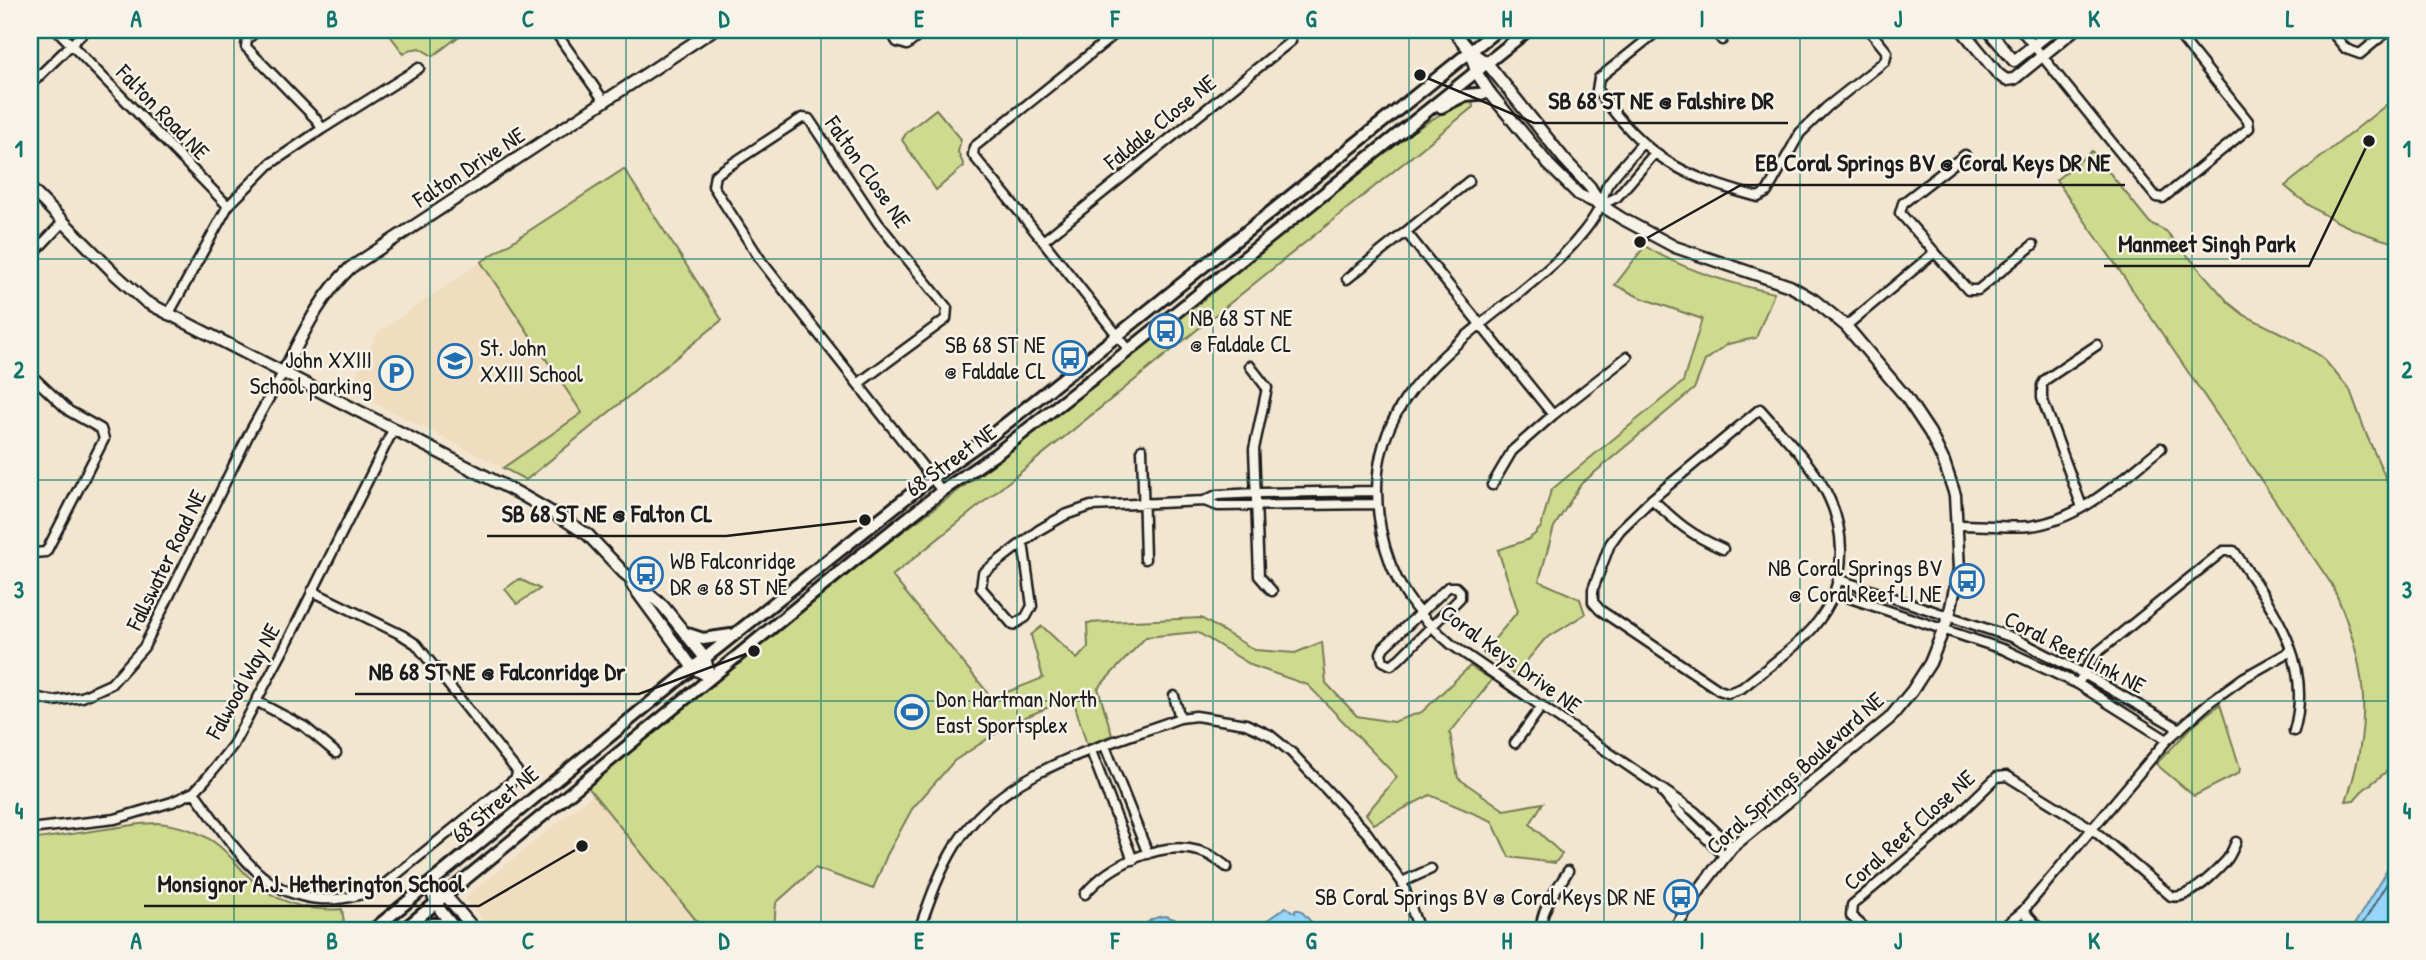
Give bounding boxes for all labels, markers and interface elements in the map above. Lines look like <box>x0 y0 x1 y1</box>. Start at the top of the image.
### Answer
text: A <box>130 3 142 34</box>
text: B <box>326 3 338 34</box>
text: C <box>522 3 534 34</box>
text: D <box>719 3 731 34</box>
text: E <box>914 3 925 34</box>
text: F <box>1110 3 1121 34</box>
text: G <box>1305 3 1317 34</box>
text: H <box>1502 3 1513 34</box>
text: I <box>1699 3 1705 34</box>
text: J <box>1894 3 1903 34</box>
text: K <box>2088 3 2101 34</box>
text: L <box>2286 3 2295 34</box>
street label: Falton Road NE <box>109 56 217 166</box>
street label: Faldale Close NE <box>1096 67 1222 177</box>
callout: SB 68 ST NE @ Falshire DR <box>1534 78 1788 123</box>
text: SB 68 ST NE @ Falshire DR <box>1548 84 1774 116</box>
street label: Falton Close NE <box>818 109 918 234</box>
street label: Falton Drive NE <box>406 119 531 215</box>
text: 1 <box>15 133 23 164</box>
text: 1 <box>2403 133 2411 164</box>
callout: EB Coral Springs BV @ Coral Keys DR NE <box>1741 140 2125 185</box>
text: EB Coral Springs BV @ Coral Keys DR NE <box>1755 146 2111 179</box>
callout: Manmeet Singh Park <box>2104 221 2309 266</box>
text: Manmeet Singh Park <box>2118 227 2296 260</box>
place label: NB 68 ST NE @ Faldale CL <box>1190 302 1293 359</box>
bus stop icon: NB 68 ST NE @ Faldale CL <box>1147 312 1185 350</box>
place label: SB 68 ST NE @ Faldale CL <box>945 329 1046 386</box>
place label: St. John XXIII School <box>480 332 584 389</box>
bus stop icon: SB 68 ST NE @ Faldale CL <box>1051 339 1089 377</box>
school or university icon: St. John XXIII School <box>436 342 474 380</box>
place label: John XXIII School parking <box>250 344 372 401</box>
text: 2 <box>14 354 25 385</box>
parking icon: John XXIII School parking <box>377 354 415 392</box>
text: 2 <box>2402 354 2413 385</box>
street label: 68 Street NE <box>899 416 1003 503</box>
street label: Fallswater Road NE <box>118 484 213 636</box>
callout: SB 68 ST NE @ Falton CL <box>487 491 726 536</box>
text: SB 68 ST NE @ Falton CL <box>502 497 712 529</box>
place label: WB Falconridge DR @ 68 ST NE <box>670 545 796 602</box>
place label: NB Coral Springs BV @ Coral Reef LI NE <box>1768 552 1942 609</box>
bus stop icon: WB Falconridge DR @ 68 ST NE <box>627 555 665 593</box>
bus stop icon: NB Coral Springs BV @ Coral Reef LI NE <box>1948 562 1986 600</box>
text: 3 <box>14 574 24 605</box>
text: 3 <box>2402 574 2412 605</box>
street label: Coral Keys Drive NE <box>1435 597 1588 720</box>
street label: Coral Reef Link NE <box>1999 603 2151 701</box>
street label: Falwood Way NE <box>198 617 287 745</box>
callout: NB 68 ST NE @ Falconridge Dr <box>355 649 639 694</box>
text: NB 68 ST NE @ Falconridge Dr <box>369 655 626 688</box>
place label: Don Hartman North East Sportsplex <box>936 683 1097 740</box>
street label: Coral Springs Boulevard NE <box>1699 684 1890 861</box>
sports icon: Don Hartman North East Sportsplex <box>893 693 931 731</box>
street label: 68 Street NE <box>444 758 545 849</box>
street label: Coral Reef Close NE <box>1836 762 1981 897</box>
text: 4 <box>15 795 24 826</box>
text: 4 <box>2403 795 2412 826</box>
callout: Monsignor A.J. Hetherington School <box>144 861 479 906</box>
text: Monsignor A.J. Hetherington School <box>157 867 465 900</box>
bus stop icon: SB Coral Springs BV @ Coral Keys DR NE <box>1662 878 1700 916</box>
place label: SB Coral Springs BV @ Coral Keys DR NE <box>1315 881 1656 912</box>
text: A <box>130 925 142 956</box>
text: B <box>326 925 338 956</box>
text: C <box>522 925 534 956</box>
text: D <box>719 925 731 956</box>
text: E <box>914 925 925 956</box>
text: F <box>1110 925 1121 956</box>
text: G <box>1305 925 1317 956</box>
text: H <box>1502 925 1513 956</box>
text: I <box>1699 925 1705 956</box>
text: J <box>1894 925 1903 956</box>
text: K <box>2088 925 2101 956</box>
text: L <box>2286 925 2295 956</box>

